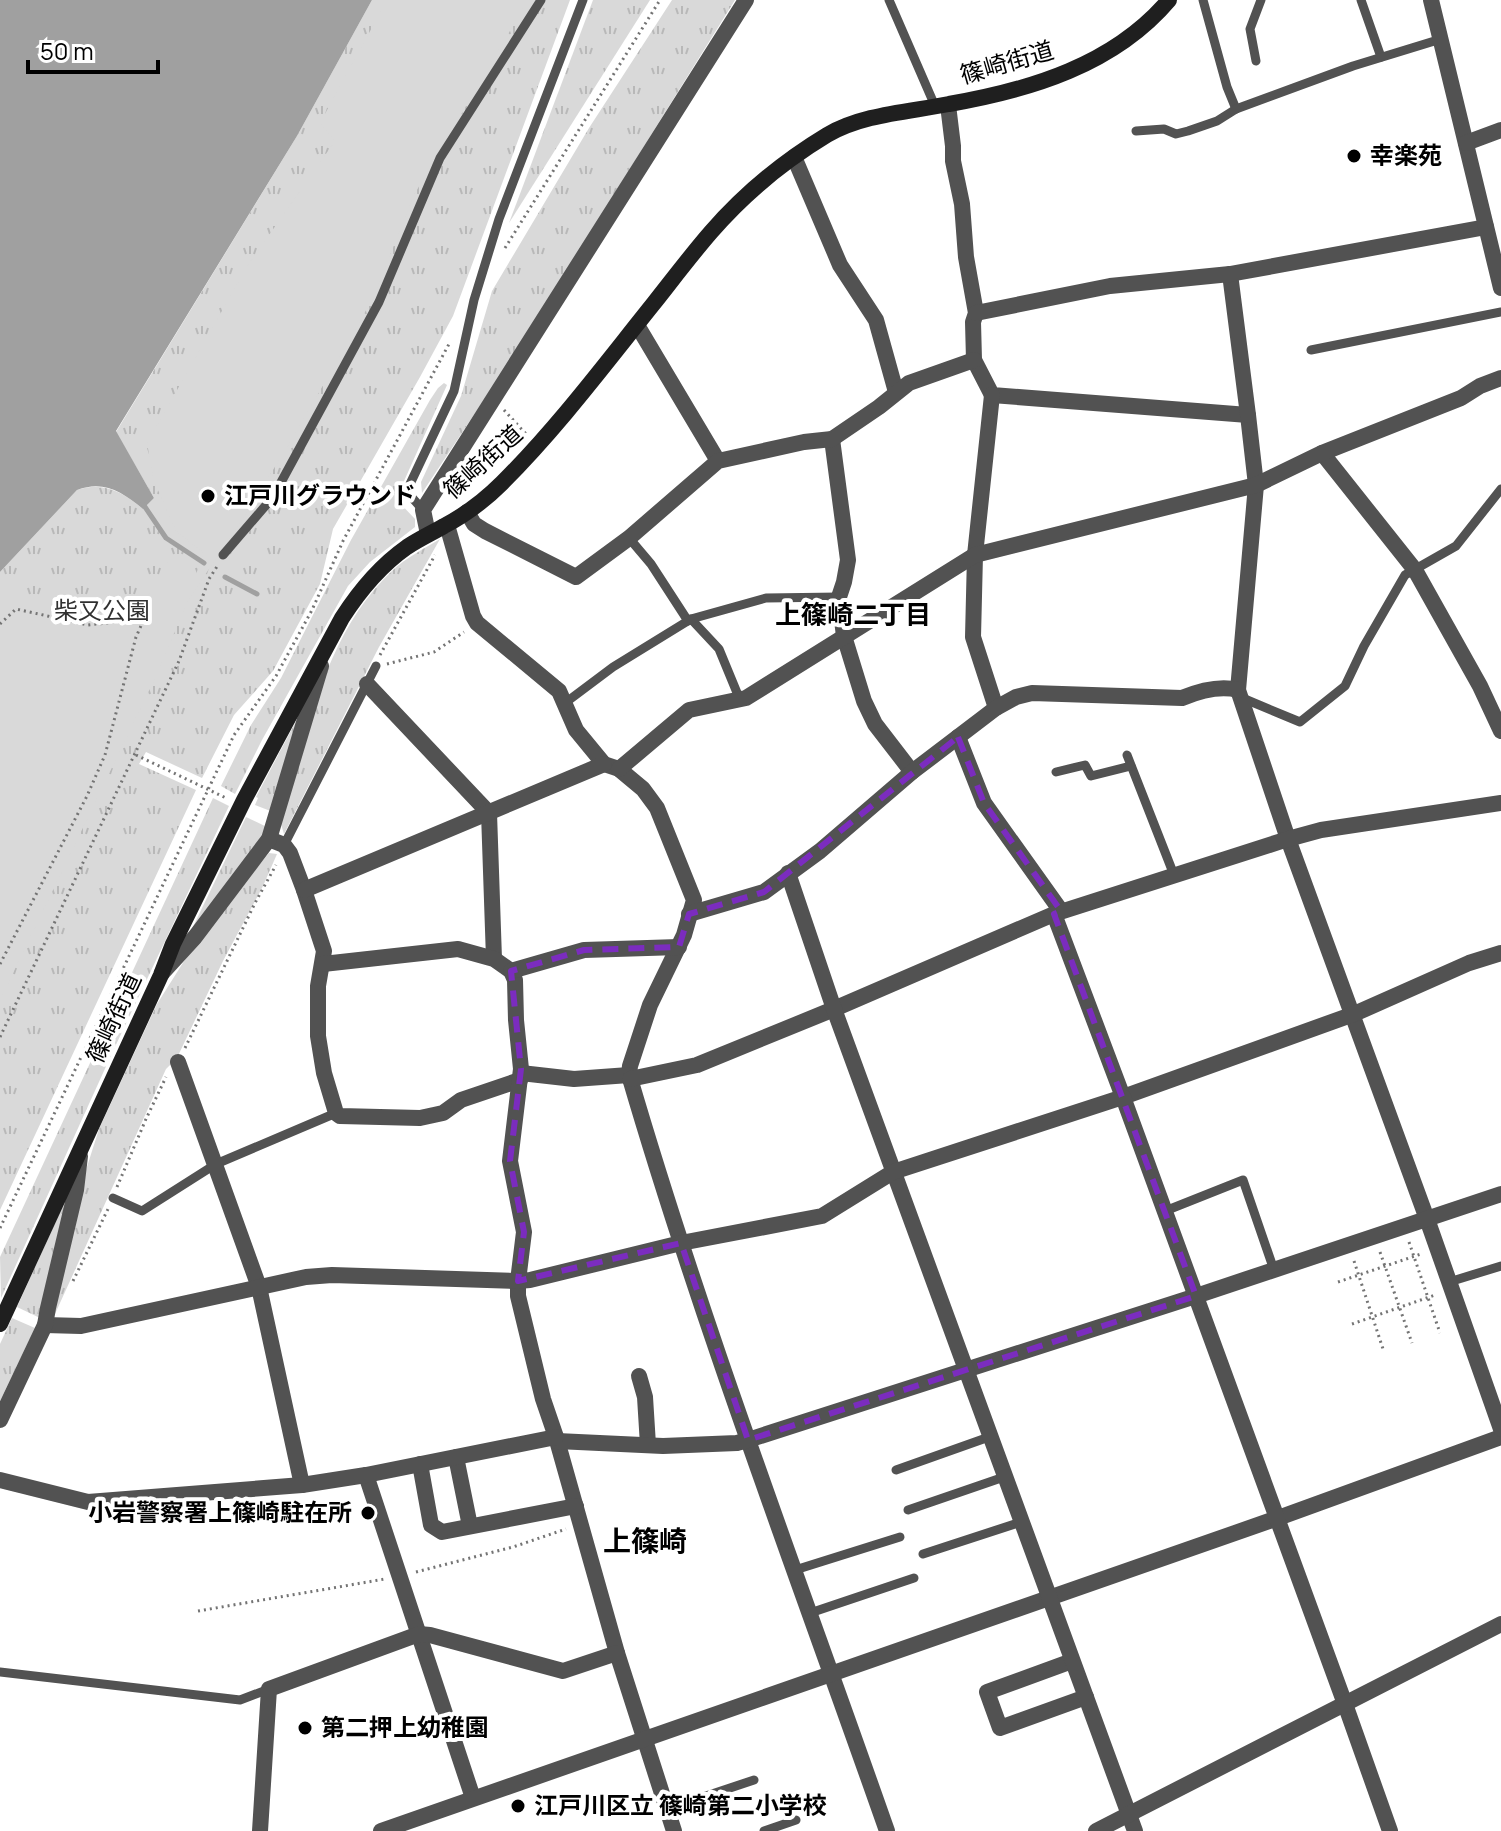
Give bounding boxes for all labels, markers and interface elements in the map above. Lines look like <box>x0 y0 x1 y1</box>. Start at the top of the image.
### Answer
scale bar <box>28 24 158 74</box>
street label: 篠崎街道 <box>956 32 1057 91</box>
text: 50 m <box>40 34 94 67</box>
place label: 幸楽苑 <box>1370 138 1442 171</box>
marker: 幸楽苑 <box>1345 147 1363 165</box>
street label: 篠崎街道 <box>435 417 529 505</box>
place label: 江戸川グラウンド <box>224 478 416 511</box>
marker: 江戸川グラウンド <box>199 487 217 505</box>
park label: 柴又公園 <box>54 593 150 626</box>
district label: 上篠崎二丁目 <box>775 596 931 632</box>
street label: 篠崎街道 <box>77 967 148 1068</box>
place label: 小岩警察署上篠崎駐在所 <box>88 1495 352 1528</box>
marker: 小岩警察署上篠崎駐在所 <box>359 1504 377 1522</box>
district label: 上篠崎 <box>603 1521 687 1559</box>
place label: 第二押上幼稚園 <box>321 1710 489 1743</box>
marker: 第二押上幼稚園 <box>296 1719 314 1737</box>
place label: 江戸川区立 篠崎第二小学校 <box>534 1788 827 1821</box>
marker: 江戸川区立 篠崎第二小学校 <box>509 1797 527 1815</box>

